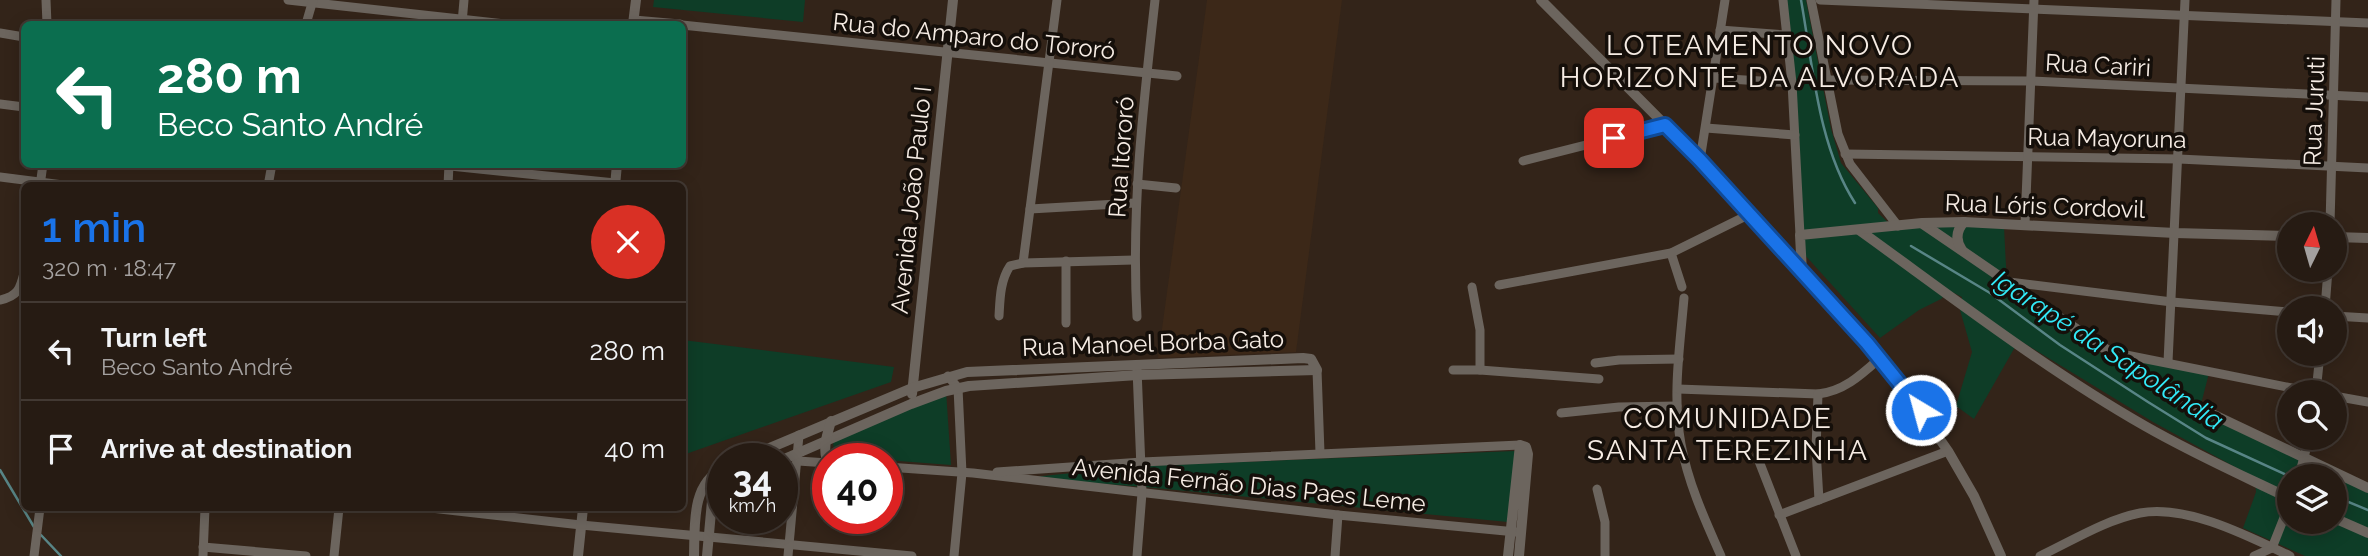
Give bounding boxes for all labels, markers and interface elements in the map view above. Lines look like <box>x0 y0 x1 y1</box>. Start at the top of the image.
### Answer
street label: Rua do Amparo do Tororó <box>831 7 1117 65</box>
district label: LOTEAMENTO NOVO HORIZONTE DA ALVORADA <box>1560 29 1960 94</box>
text: 280 m <box>157 47 302 104</box>
street label: Rua Cariri <box>2044 48 2152 82</box>
icon: left <box>42 49 133 140</box>
street label: Rua Juruti <box>2298 56 2330 166</box>
street label: Avenida João Paulo I <box>885 85 937 315</box>
street label: Rua Itororó <box>1102 95 1140 219</box>
text: Beco Santo André <box>157 106 423 143</box>
pin <box>1584 108 1644 168</box>
icon: arrive <box>1595 119 1633 157</box>
street label: Rua Mayoruna <box>2027 122 2187 154</box>
street label: Rua Lóris Cordovil <box>1944 188 2146 224</box>
text: 1 min <box>42 203 146 252</box>
button: close <box>591 205 665 279</box>
north arrow <box>2277 212 2347 282</box>
map controls <box>2277 212 2347 534</box>
text: 320 m · 18:47 <box>42 254 176 281</box>
water label: Igarapé da Sapolândia <box>1987 264 2229 436</box>
button: sound <box>2277 296 2347 366</box>
text: Turn left <box>101 323 207 353</box>
street label: Rua Manoel Borba Gato <box>1021 324 1285 362</box>
icon: left <box>42 332 80 370</box>
text: 280 m <box>590 336 665 366</box>
text: Beco Santo André <box>101 353 292 380</box>
position arrow <box>1884 373 1958 447</box>
button: search <box>2277 380 2347 450</box>
district label: COMUNIDADE SANTA TEREZINHA <box>1587 402 1869 467</box>
icon: arrive <box>42 430 80 468</box>
text: Arrive at destination <box>101 434 352 464</box>
text: 40 m <box>604 434 665 464</box>
speed limit sign: 40 <box>812 443 903 534</box>
street label: Avenida Fernão Dias Paes Leme <box>1071 452 1427 518</box>
text: 34 <box>733 459 772 500</box>
button: layers <box>2277 464 2347 534</box>
text: km/h <box>729 495 776 516</box>

